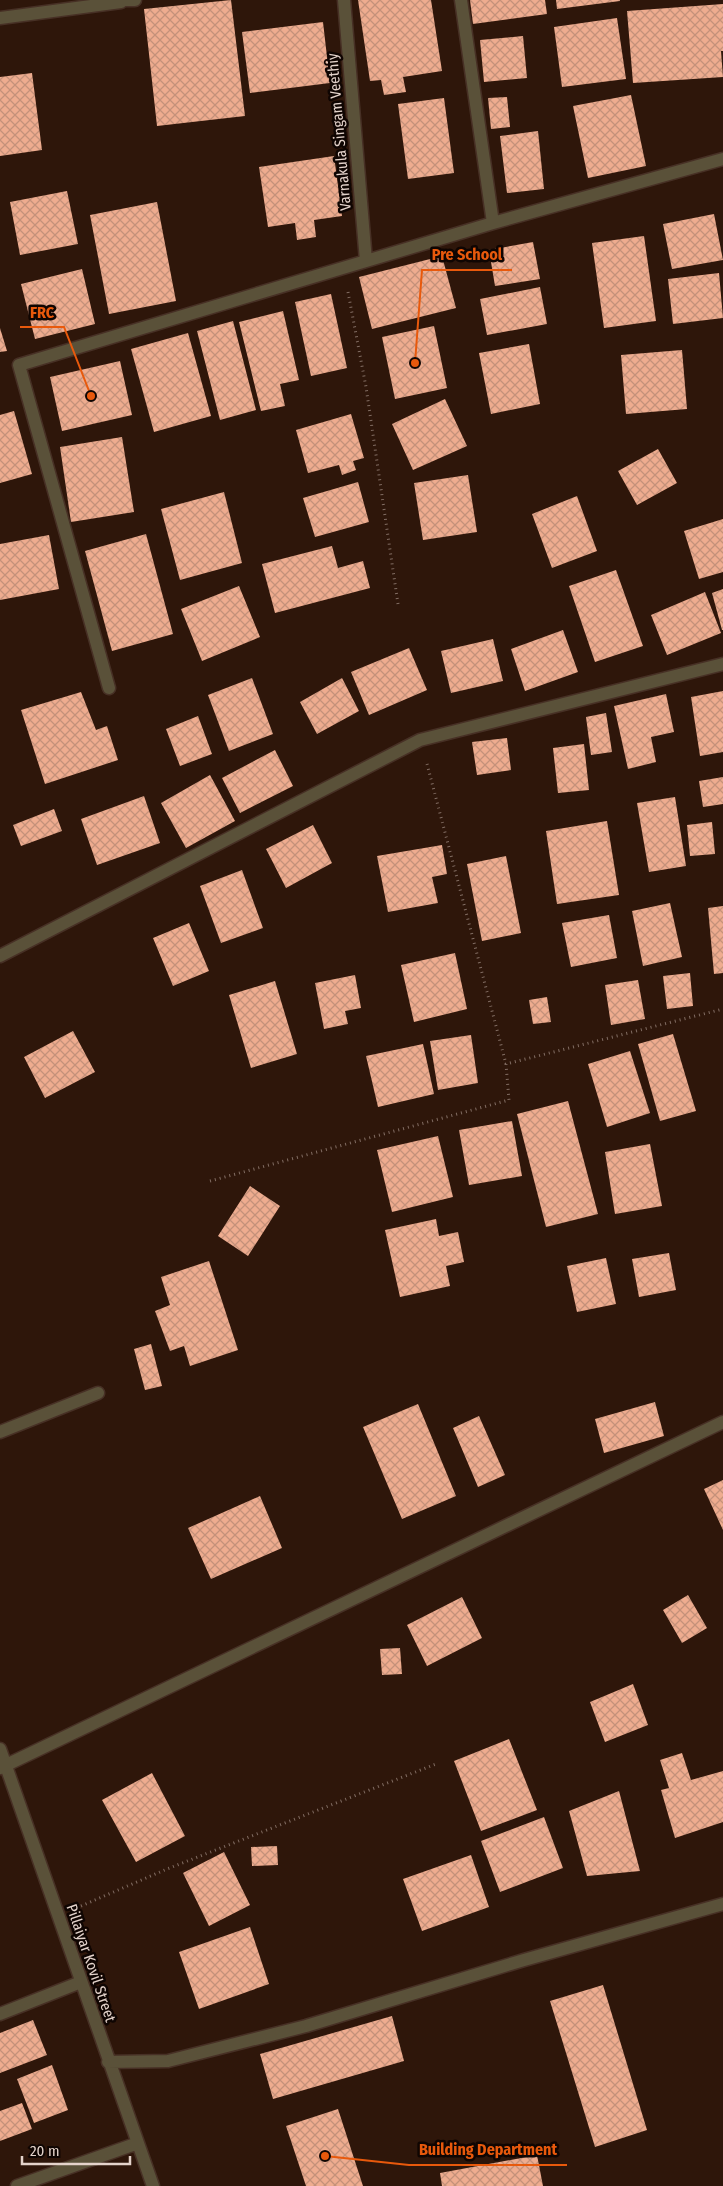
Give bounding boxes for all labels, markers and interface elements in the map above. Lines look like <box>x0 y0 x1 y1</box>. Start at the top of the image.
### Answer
street label: Varnakula Singam Veethiy <box>323 52 355 211</box>
callout: Pre School <box>422 239 512 270</box>
text: Pre School <box>432 245 503 264</box>
callout: FRC <box>20 296 64 327</box>
text: FRC <box>30 303 55 322</box>
street label: Pillaiyar Kovil Street <box>62 1902 120 2024</box>
scale bar <box>22 2134 130 2166</box>
callout: Building Department <box>409 2134 567 2165</box>
text: Building Department <box>419 2140 557 2159</box>
text: 20 m <box>30 2142 60 2160</box>

